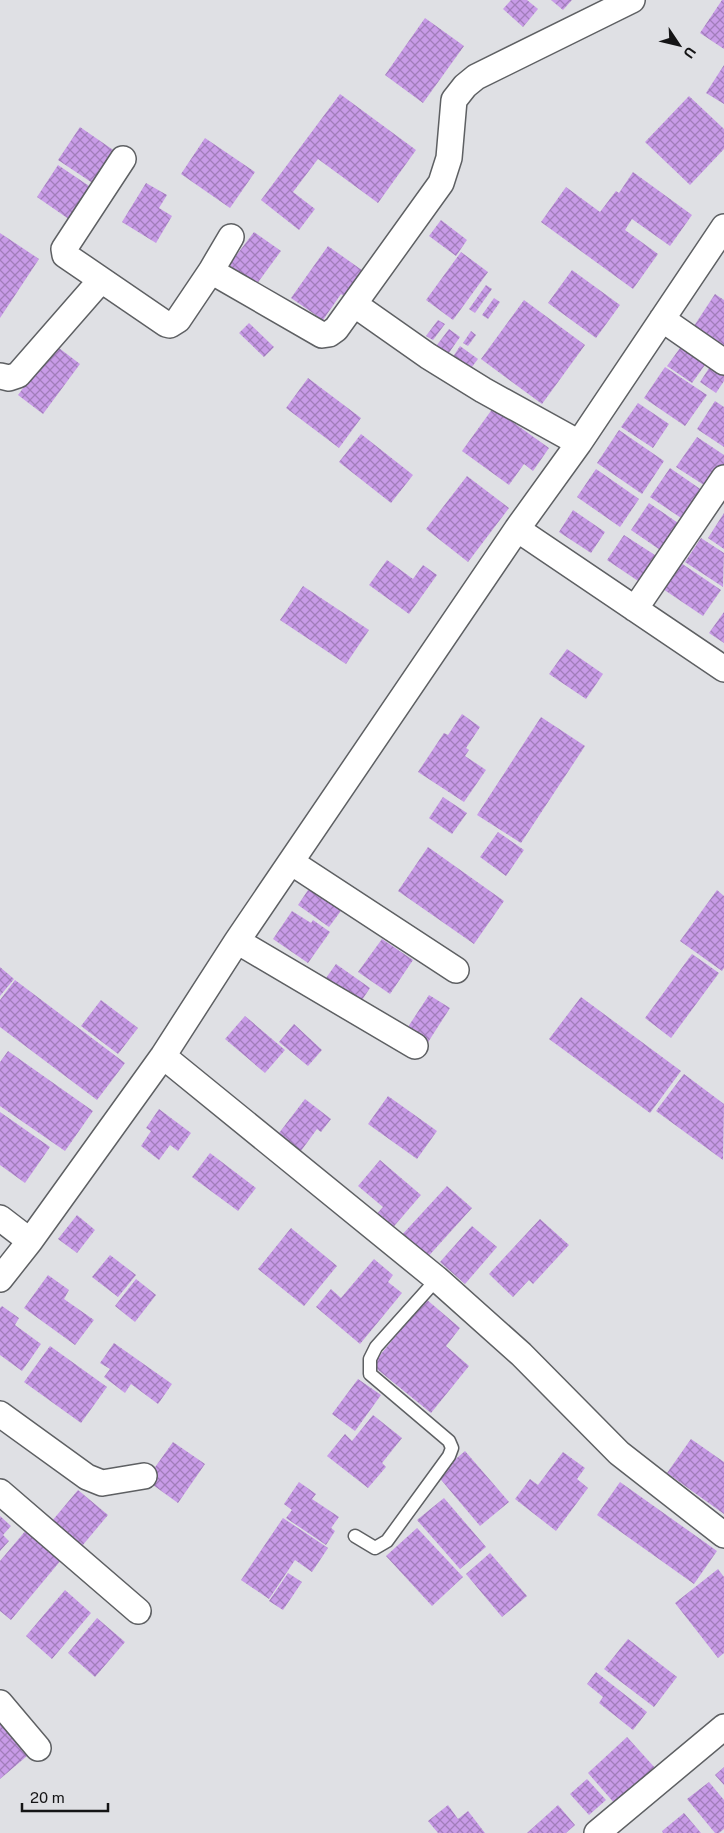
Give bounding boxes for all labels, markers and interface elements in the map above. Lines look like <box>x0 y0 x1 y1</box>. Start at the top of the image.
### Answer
north arrow <box>654 20 704 70</box>
text: U <box>680 44 699 61</box>
scale bar <box>22 1780 109 1812</box>
text: 20 m <box>30 1789 65 1806</box>

